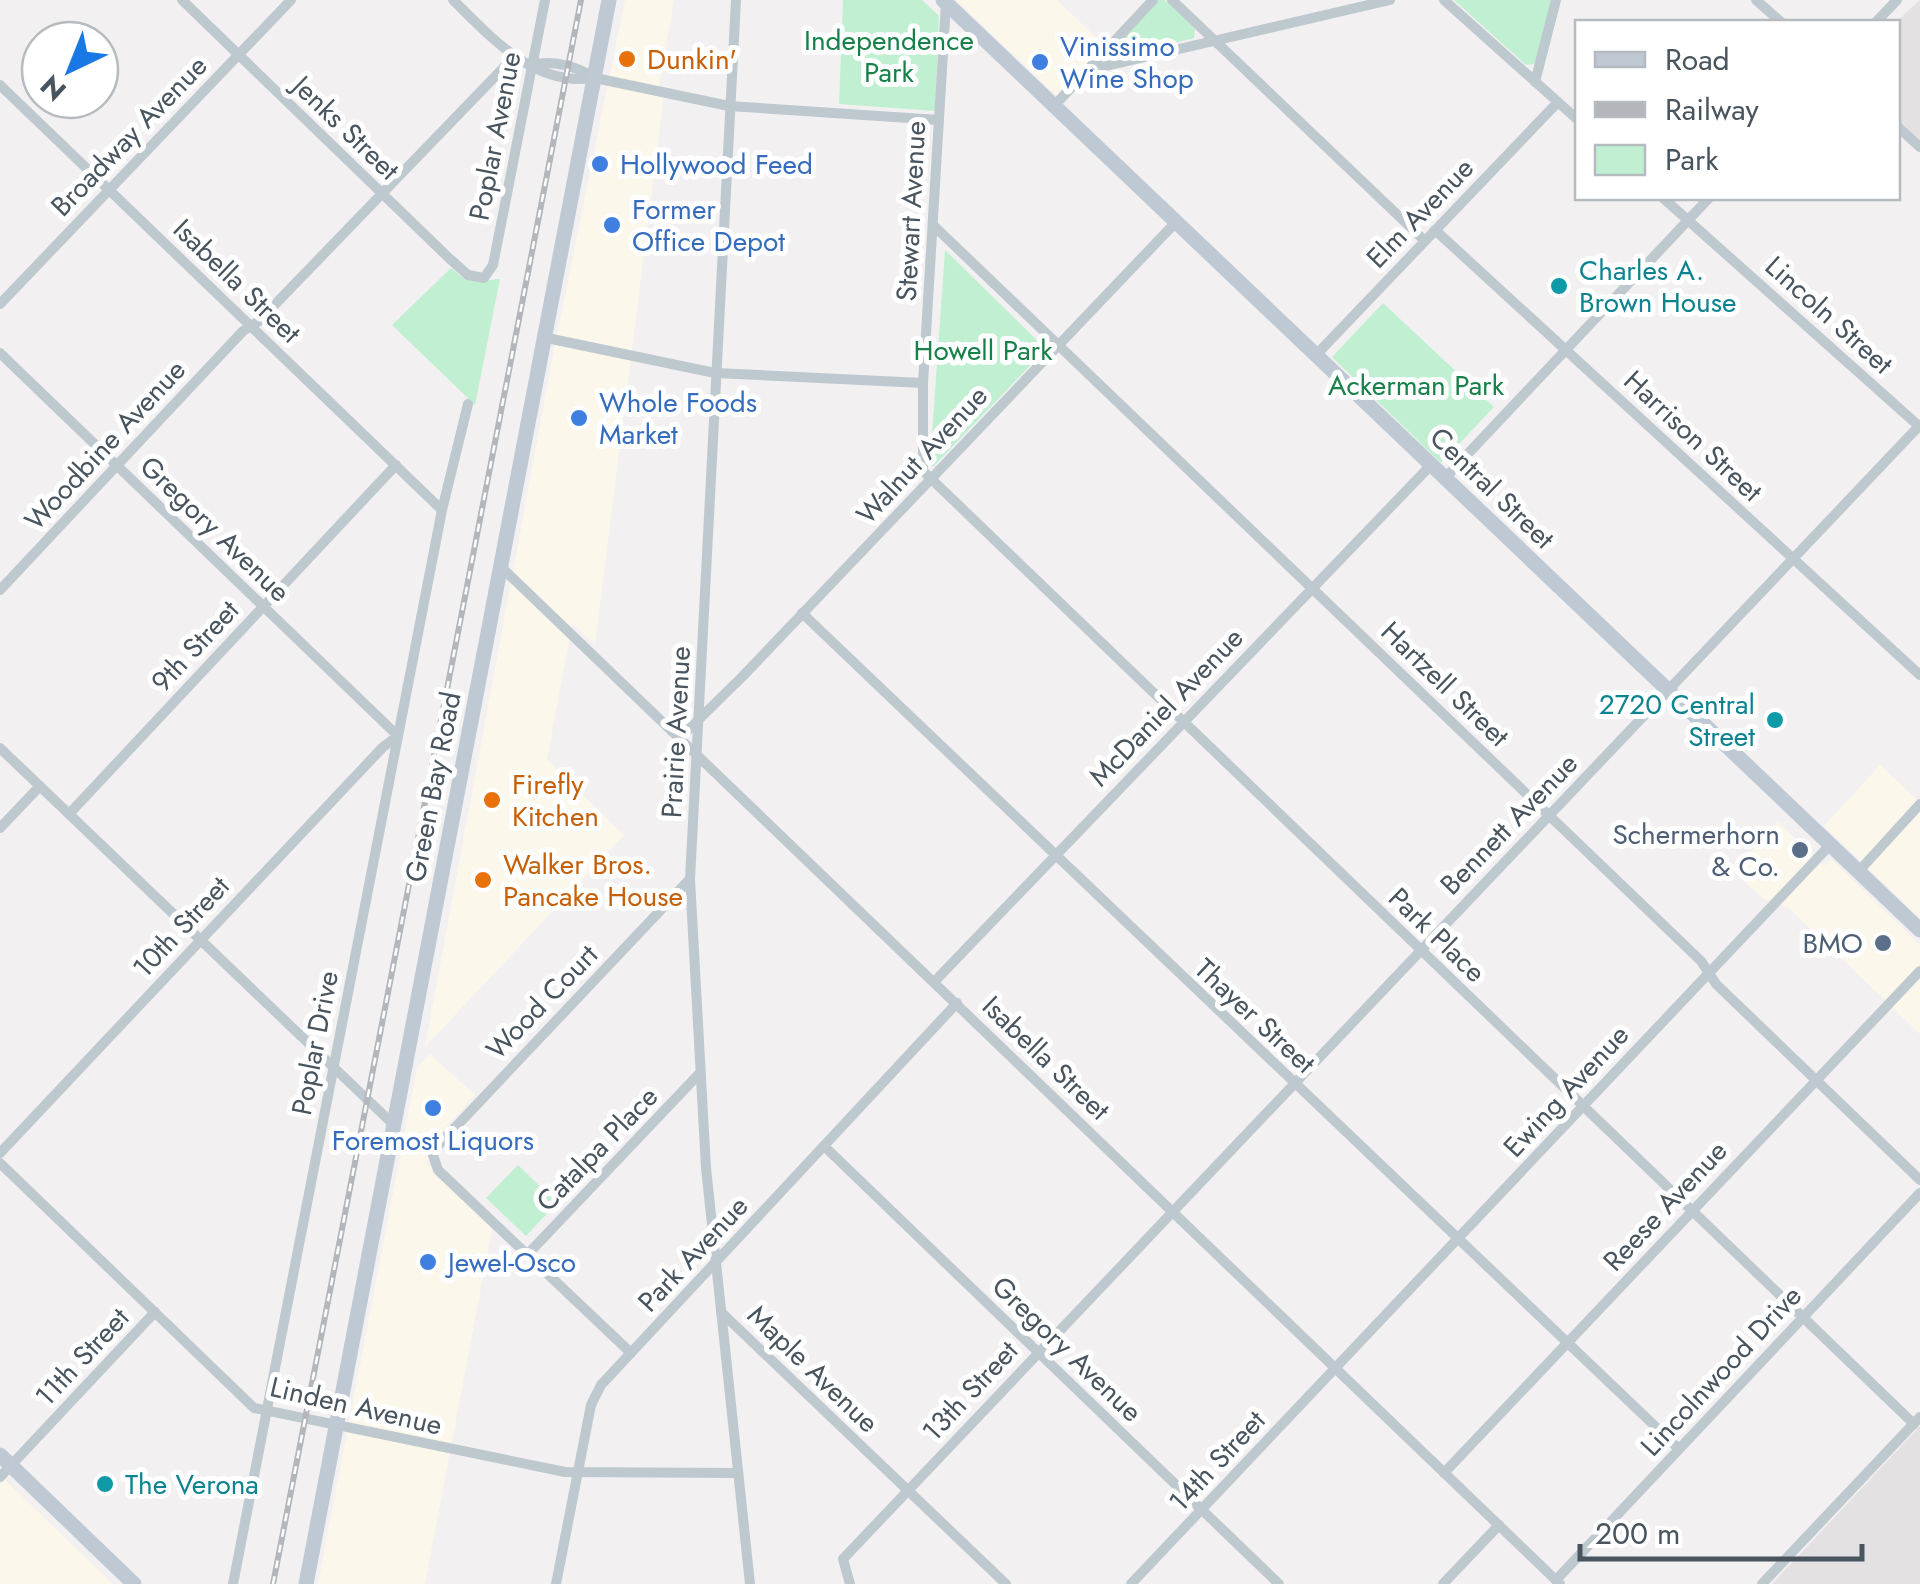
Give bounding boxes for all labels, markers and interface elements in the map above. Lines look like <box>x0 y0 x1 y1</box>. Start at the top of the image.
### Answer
north arrow <box>20 20 120 120</box>
park label: Independence Park <box>804 20 974 93</box>
legend <box>1575 20 1900 200</box>
place label: Vinissimo Wine Shop <box>1060 26 1194 99</box>
text: Road <box>1665 38 1730 81</box>
place label: Dunkin' <box>647 39 737 80</box>
street label: Broadway Avenue <box>41 46 217 226</box>
street label: Poplar Avenue <box>459 48 531 224</box>
marker: Dunkin' <box>616 48 638 70</box>
marker: Vinissimo Wine Shop <box>1029 51 1051 73</box>
street label: Jenks Street <box>280 64 409 190</box>
text: N <box>31 65 75 110</box>
text: Railway <box>1665 88 1760 131</box>
street label: Stewart Avenue <box>886 120 936 302</box>
text: Park <box>1665 138 1719 181</box>
place label: Hollywood Feed <box>620 144 813 185</box>
street label: Elm Avenue <box>1357 149 1483 277</box>
marker: Hollywood Feed <box>589 153 611 175</box>
place label: Former Office Depot <box>632 189 785 262</box>
street label: Isabella Street <box>164 209 310 353</box>
marker: Former Office Depot <box>601 214 623 236</box>
street label: Lincoln Street <box>1756 246 1902 384</box>
place label: Charles A. Brown House <box>1579 250 1737 323</box>
marker: Charles A. Brown House <box>1548 275 1570 297</box>
park label: Howell Park <box>913 330 1053 371</box>
street label: Woodbine Avenue <box>15 351 195 539</box>
street label: Harrison Street <box>1614 361 1772 511</box>
park label: Ackerman Park <box>1328 365 1505 406</box>
street label: Walnut Avenue <box>847 376 997 534</box>
place label: Whole Foods Market <box>599 382 757 455</box>
marker: Whole Foods Market <box>568 407 590 429</box>
street label: Central Street <box>1420 418 1564 558</box>
street label: Gregory Avenue <box>131 447 299 611</box>
street label: 9th Street <box>142 591 249 701</box>
street label: Hartzell Street <box>1371 612 1519 756</box>
street label: McDaniel Avenue <box>1079 618 1253 796</box>
street label: Prairie Avenue <box>651 645 701 819</box>
place label: 2720 Central Street <box>1599 684 1755 757</box>
street label: Green Bay Road <box>394 688 472 886</box>
marker: 2720 Central Street <box>1764 709 1786 731</box>
street label: Bennett Avenue <box>1431 744 1587 904</box>
place label: Firefly Kitchen <box>512 764 599 837</box>
marker: Firefly Kitchen <box>481 789 503 811</box>
place label: Schermerhorn & Co. <box>1612 814 1780 887</box>
marker: Schermerhorn & Co. <box>1789 839 1811 861</box>
place label: Walker Bros. Pancake House <box>503 844 683 917</box>
street label: 10th Street <box>123 867 239 987</box>
marker: Walker Bros. Pancake House <box>472 869 494 891</box>
street label: Park Place <box>1379 878 1495 992</box>
place label: BMO <box>1803 923 1863 964</box>
marker: BMO <box>1872 932 1894 954</box>
street label: Wood Court <box>477 935 608 1069</box>
street label: Thayer Street <box>1185 949 1325 1083</box>
street label: Poplar Drive <box>281 967 349 1119</box>
street label: Isabella Street <box>973 986 1119 1130</box>
street label: Ewing Avenue <box>1494 1016 1638 1166</box>
street label: Catalpa Place <box>527 1077 667 1221</box>
marker: Foremost Liquors <box>422 1097 444 1119</box>
place label: Foremost Liquors <box>332 1120 534 1161</box>
street label: Reese Avenue <box>1593 1131 1737 1281</box>
street label: Park Avenue <box>628 1187 758 1321</box>
place label: Jewel-Osco <box>444 1242 576 1283</box>
marker: Jewel-Osco <box>417 1251 439 1273</box>
street label: Gregory Avenue <box>983 1267 1151 1431</box>
street label: Lincolnwood Drive <box>1631 1277 1811 1465</box>
street label: Maple Avenue <box>738 1296 888 1442</box>
street label: 11th Street <box>25 1298 139 1416</box>
street label: 13th Street <box>913 1331 1028 1451</box>
street label: Linden Avenue <box>266 1366 446 1446</box>
street label: 14th Street <box>1159 1401 1275 1521</box>
place label: The Verona <box>125 1464 259 1505</box>
marker: The Verona <box>94 1473 116 1495</box>
scale bar <box>1580 1499 1862 1561</box>
text: 200 m <box>1595 1512 1680 1555</box>

